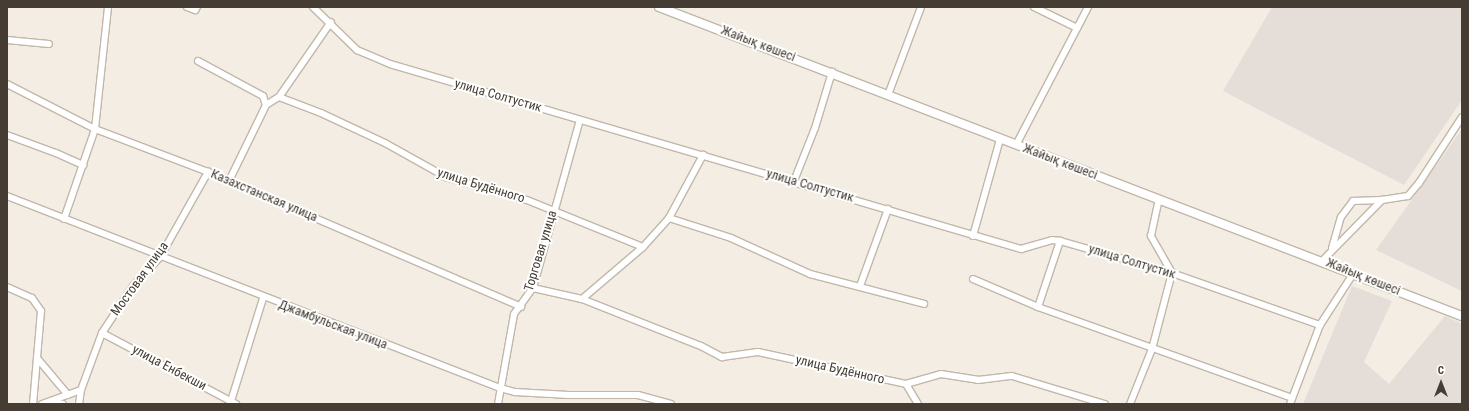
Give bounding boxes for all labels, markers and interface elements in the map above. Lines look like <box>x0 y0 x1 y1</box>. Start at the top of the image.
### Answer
street label: Жайық көшесі <box>719 23 797 65</box>
street label: улица Солтустик <box>453 76 543 116</box>
street label: Жайық көшесі <box>1021 141 1099 183</box>
street label: улица Будённого <box>435 165 527 207</box>
street label: Казахстанская улица <box>208 166 320 226</box>
street label: улица Солтустик <box>765 166 855 206</box>
street label: Торговая улица <box>521 209 561 293</box>
street label: Мостовая улица <box>108 239 172 319</box>
street label: улица Солтустик <box>1087 241 1177 283</box>
street label: Жайық көшесі <box>1324 255 1402 299</box>
street label: Джамбульская улица <box>276 297 390 353</box>
street label: улица Енбекши <box>129 342 209 394</box>
street label: улица Будённого <box>794 352 886 388</box>
north arrow <box>1421 363 1461 403</box>
text: С <box>1438 364 1444 377</box>

